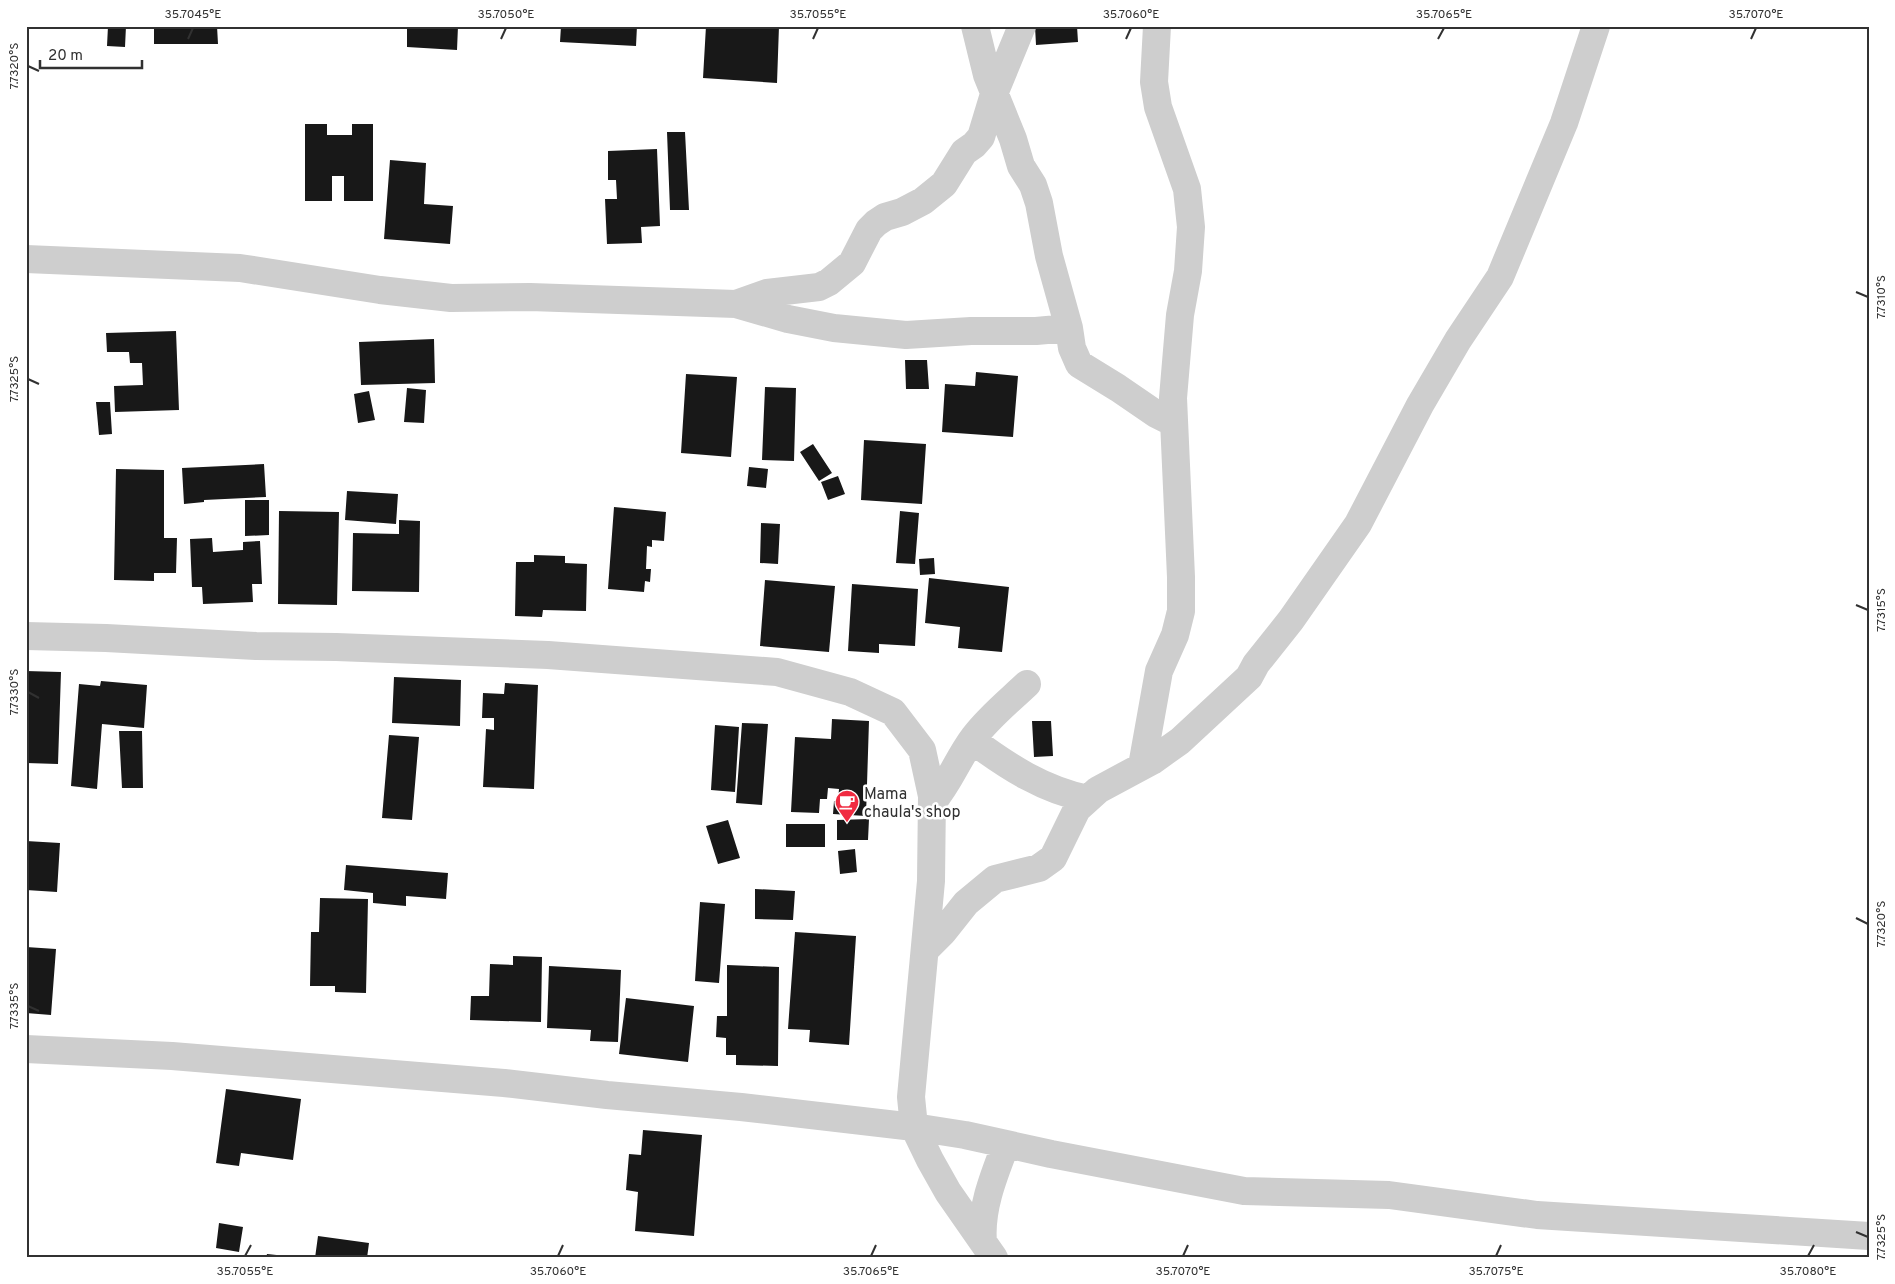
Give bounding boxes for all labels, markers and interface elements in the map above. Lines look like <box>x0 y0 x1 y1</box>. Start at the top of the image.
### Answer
text: 35.7045°E <box>165 7 221 23</box>
text: 35.7050°E <box>477 7 535 23</box>
text: 35.7055°E <box>790 7 846 23</box>
text: 35.7060°E <box>1103 7 1159 23</box>
text: 35.7065°E <box>1416 7 1472 23</box>
text: 35.7070°E <box>1728 7 1784 23</box>
scale bar <box>40 38 142 70</box>
text: 7.7320°S <box>7 43 23 89</box>
text: 20 m <box>48 47 83 66</box>
text: 7.7310°S <box>1874 275 1890 319</box>
text: 7.7325°S <box>7 356 23 402</box>
text: 7.7315°S <box>1874 588 1890 632</box>
text: 7.7330°S <box>7 669 23 715</box>
place label: Mama chaula's shop <box>864 785 960 823</box>
cafe icon: Mama chaula's shop <box>834 789 860 823</box>
text: 7.7320°S <box>1874 901 1890 947</box>
text: 7.7335°S <box>7 983 23 1029</box>
text: 7.7325°S <box>1874 1214 1890 1260</box>
text: 35.7055°E <box>217 1264 273 1280</box>
text: 35.7060°E <box>530 1264 586 1280</box>
text: 35.7065°E <box>843 1264 899 1280</box>
text: 35.7070°E <box>1155 1264 1211 1280</box>
text: 35.7075°E <box>1468 1264 1524 1280</box>
text: 35.7080°E <box>1780 1264 1836 1280</box>

